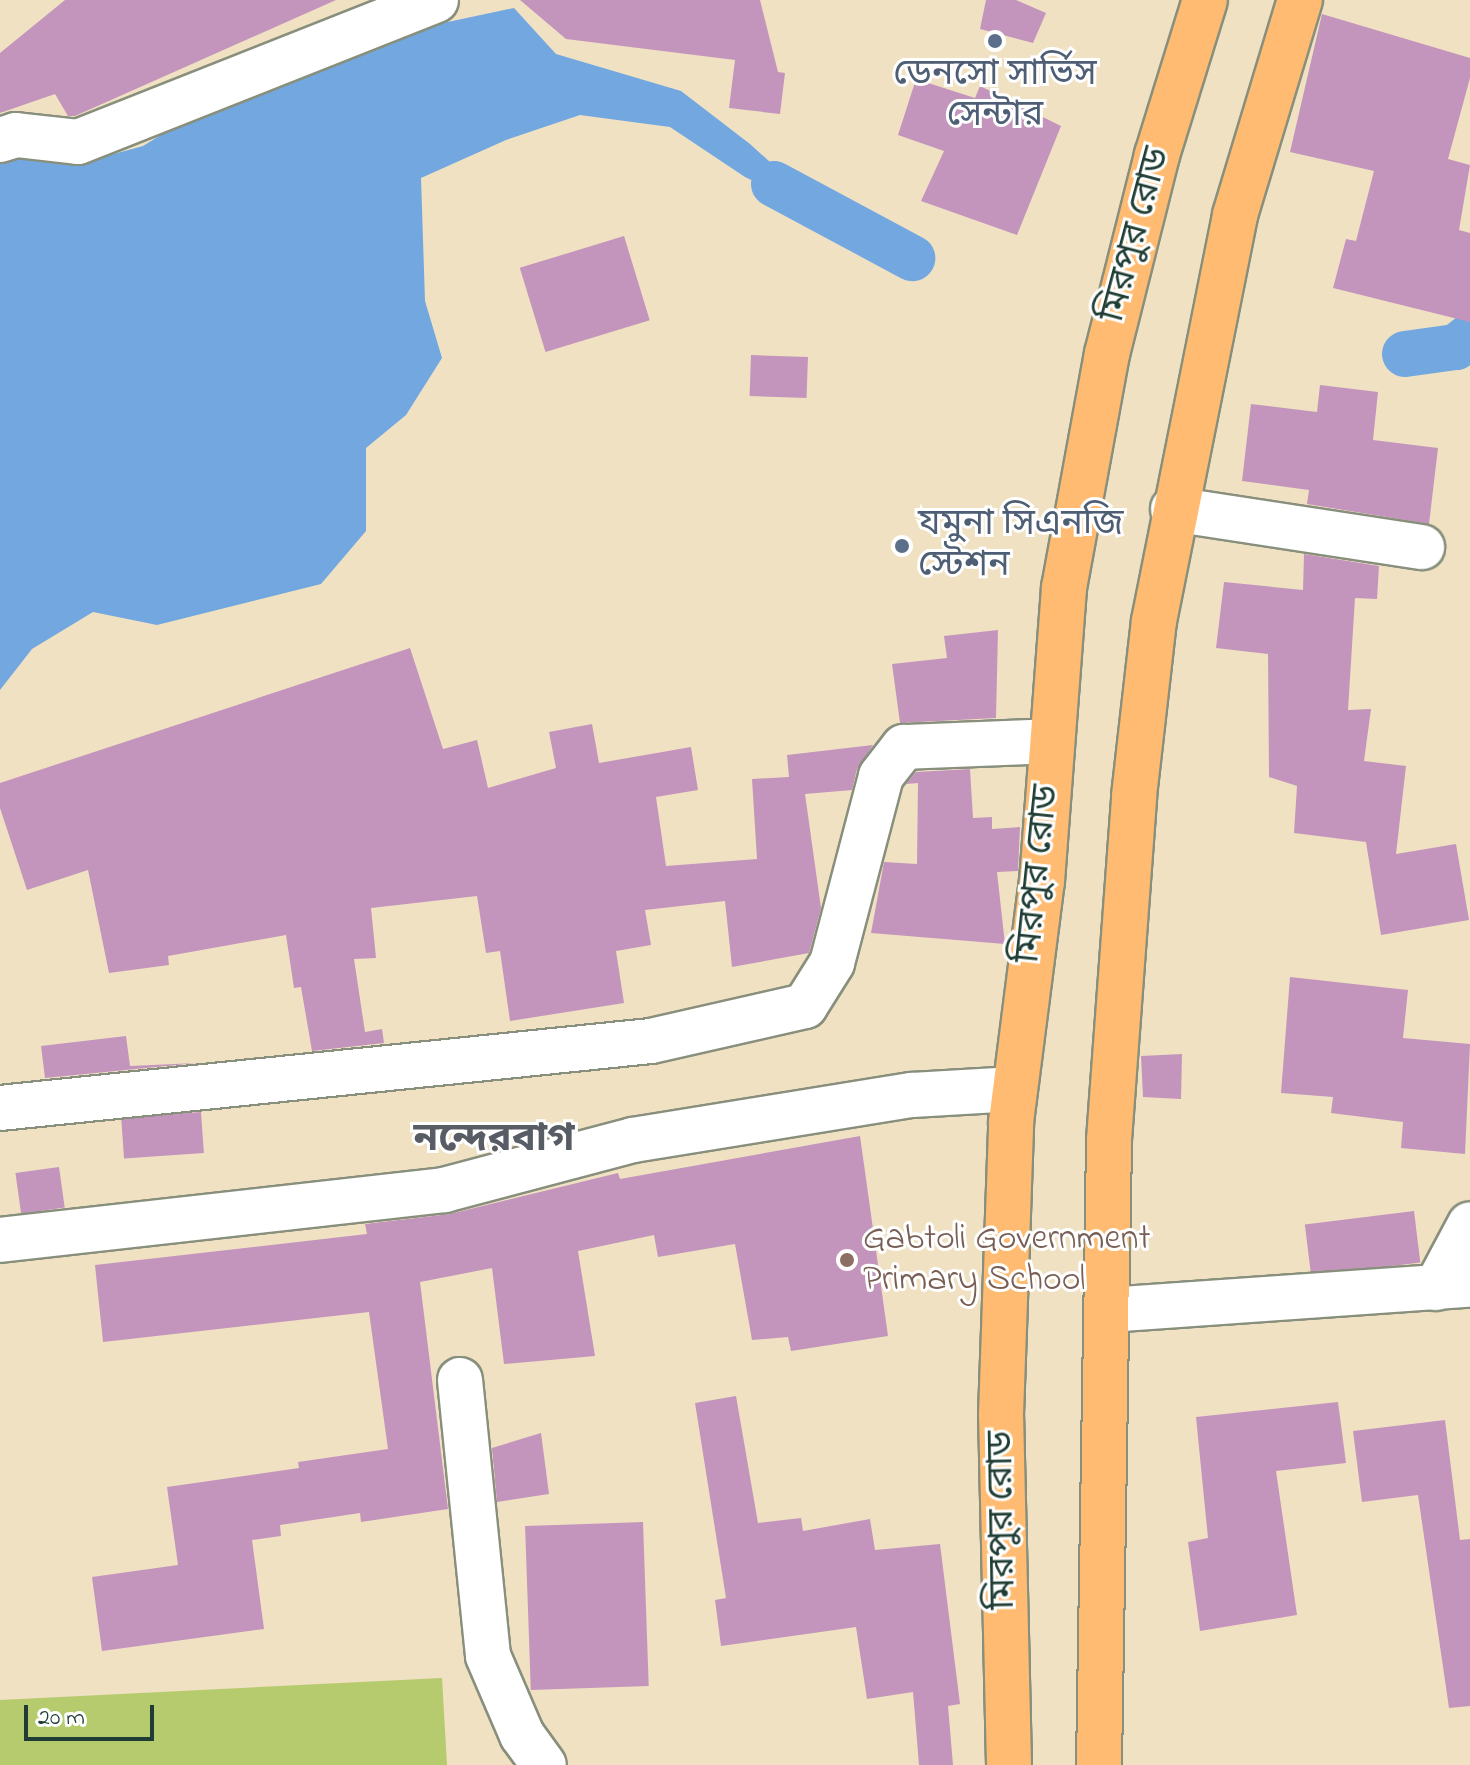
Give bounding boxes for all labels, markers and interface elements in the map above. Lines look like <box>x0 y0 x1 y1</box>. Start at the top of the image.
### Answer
marker: ডেনসো সার্ভিস সেন্টার <box>986 32 1004 50</box>
place label: ডেনসো সার্ভিস সেন্টার <box>893 53 1097 138</box>
street label: মিরপুর রোড <box>1093 143 1181 327</box>
place label: যমুনা সিএনজি স্টেশন <box>918 503 1123 588</box>
marker: যমুনা সিএনজি স্টেশন <box>893 537 911 555</box>
street label: মিরপুর রোড <box>1008 783 1070 965</box>
district label: নন্দেরবাগ <box>413 1117 575 1165</box>
place label: Gabtoli Government Primary School <box>863 1217 1150 1302</box>
marker: Gabtoli Government Primary School <box>838 1251 856 1269</box>
street label: মিরপুর রোড <box>981 1430 1027 1610</box>
scale bar <box>28 1689 158 1739</box>
text: 20 m <box>38 1701 85 1736</box>

